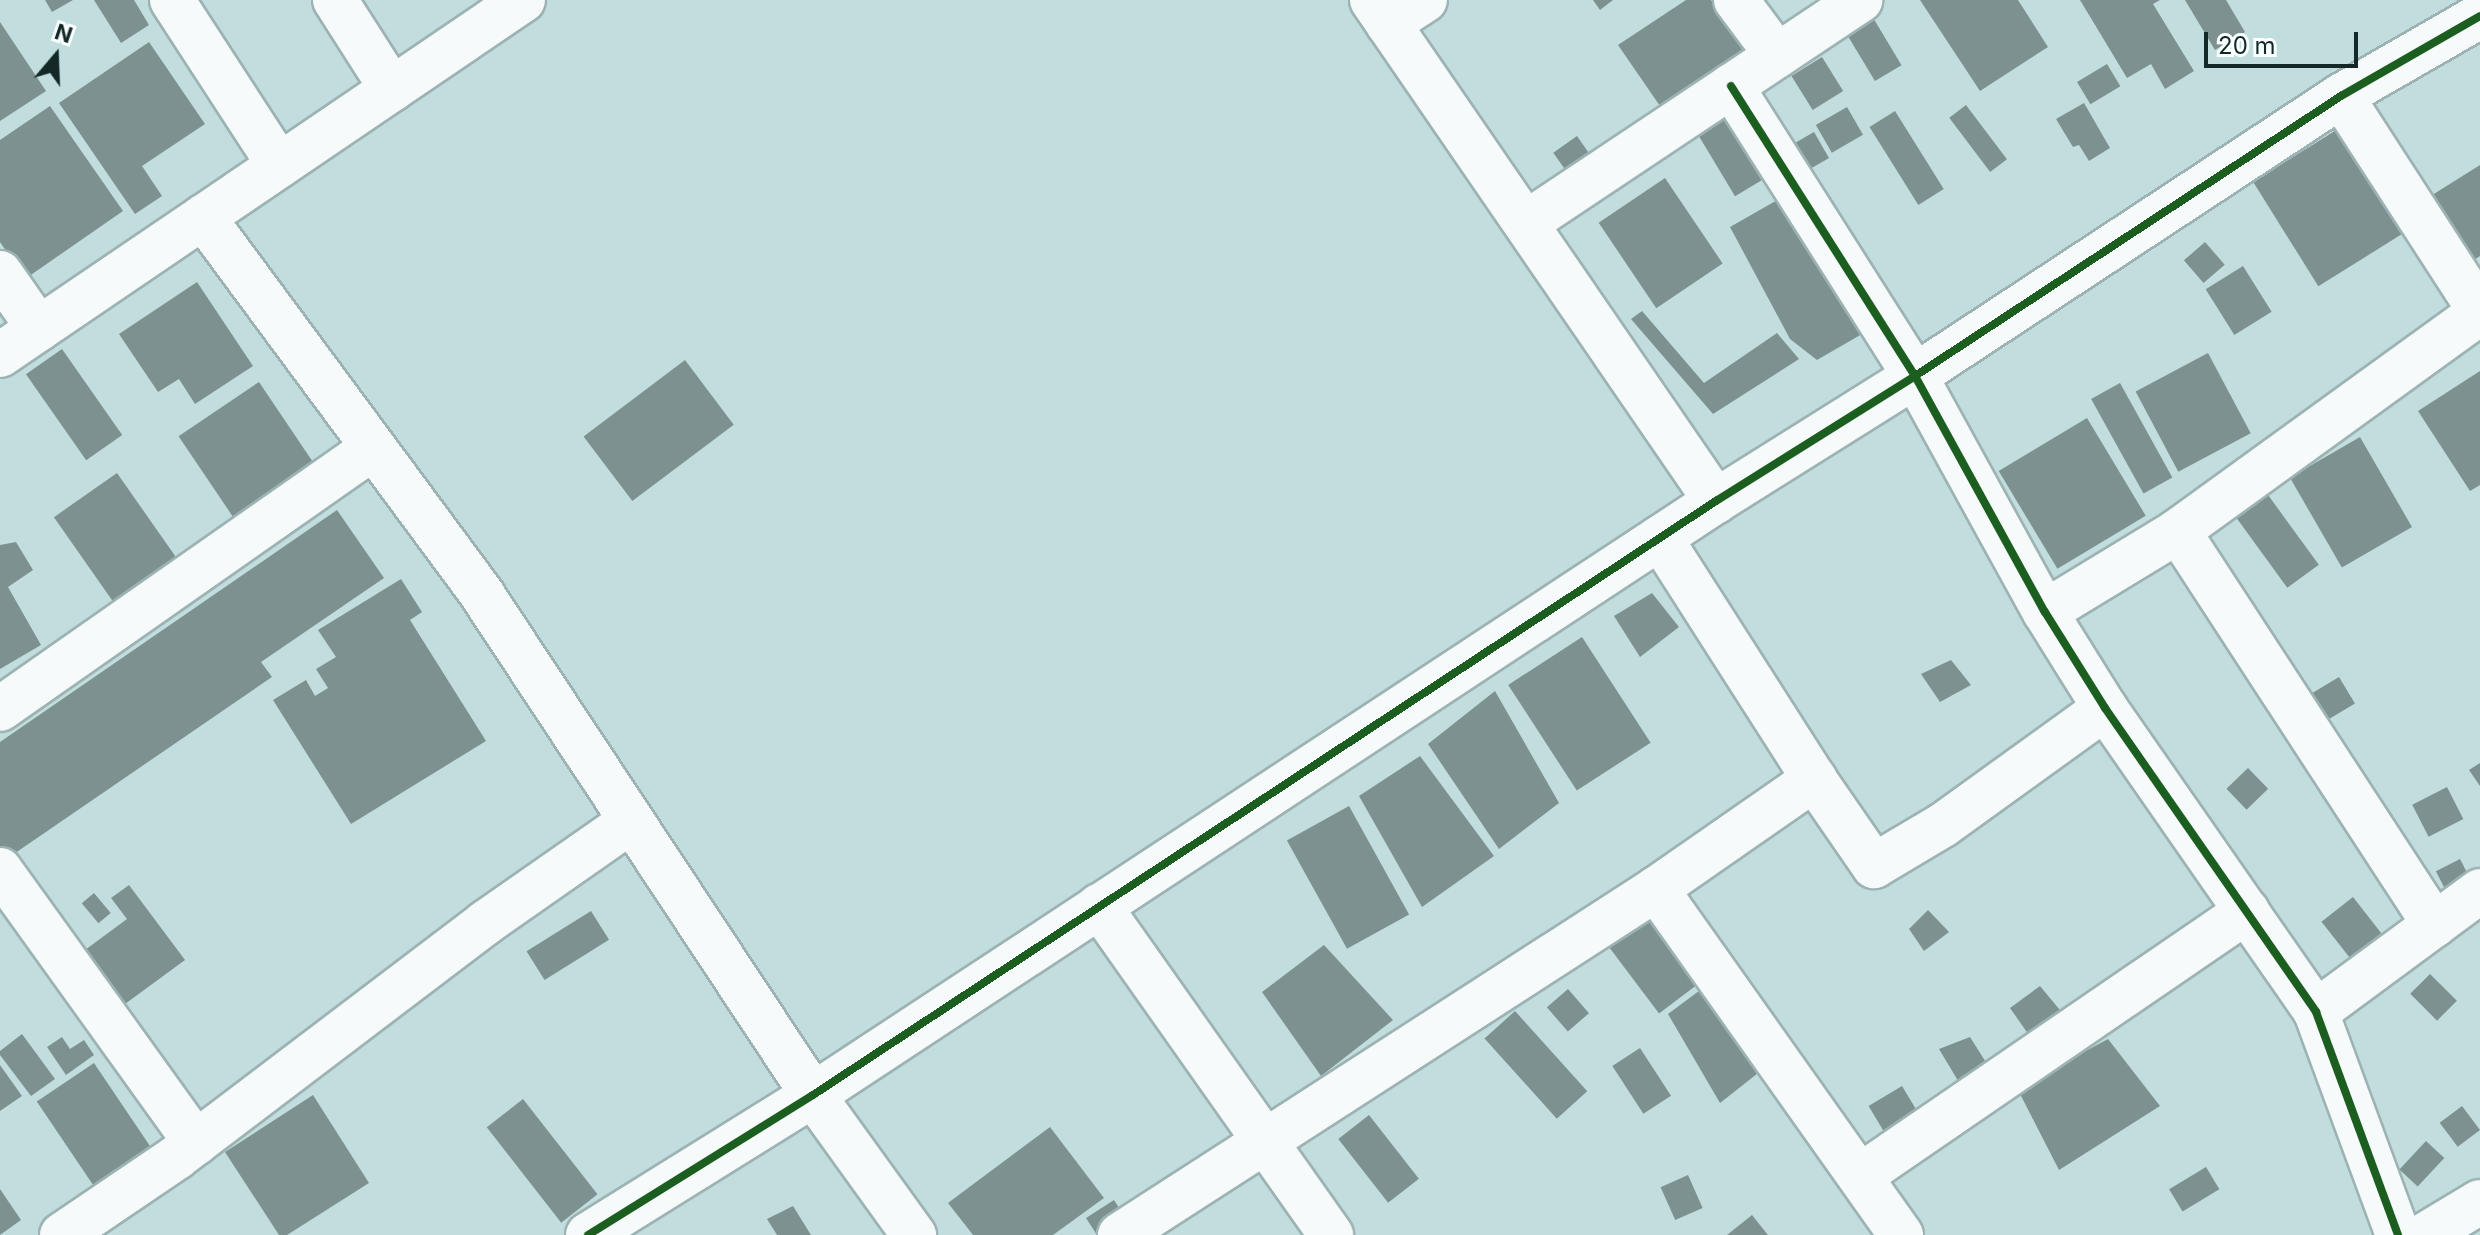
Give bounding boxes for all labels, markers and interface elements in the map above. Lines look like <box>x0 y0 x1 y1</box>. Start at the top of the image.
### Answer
north arrow <box>16 16 96 96</box>
scale bar <box>2208 16 2362 66</box>
text: N <box>52 18 76 48</box>
text: 20 m <box>2218 31 2276 60</box>

